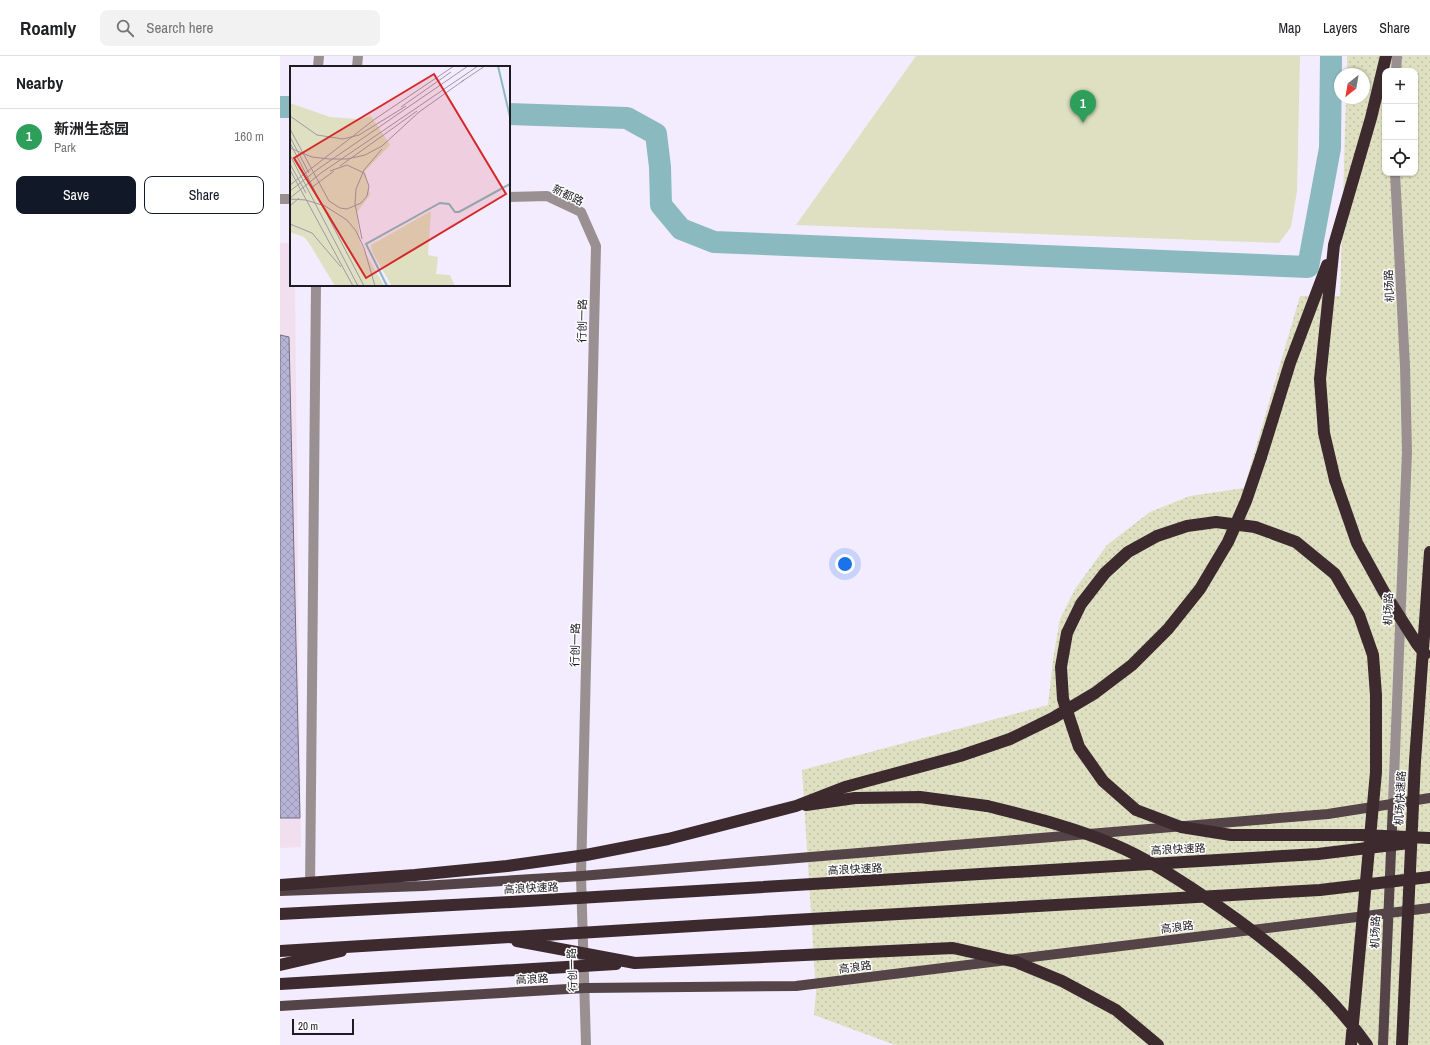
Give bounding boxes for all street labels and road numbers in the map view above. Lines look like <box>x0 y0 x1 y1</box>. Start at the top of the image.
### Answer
street label: 新都路 <box>550 181 586 209</box>
street label: 机场路 <box>1381 269 1397 303</box>
street label: 行创一路 <box>575 299 589 343</box>
street label: 机场路 <box>1380 592 1396 626</box>
street label: 行创一路 <box>568 623 582 667</box>
street label: 机场快速路 <box>1392 770 1408 826</box>
street label: 高浪快速路 <box>1150 841 1206 857</box>
street label: 高浪快速路 <box>827 861 883 877</box>
street label: 高浪快速路 <box>503 880 559 896</box>
street label: 机场路 <box>1367 915 1383 949</box>
street label: 高浪路 <box>1160 918 1194 936</box>
street label: 行创一路 <box>564 948 580 992</box>
street label: 高浪路 <box>838 958 872 976</box>
street label: 高浪路 <box>515 971 549 987</box>

